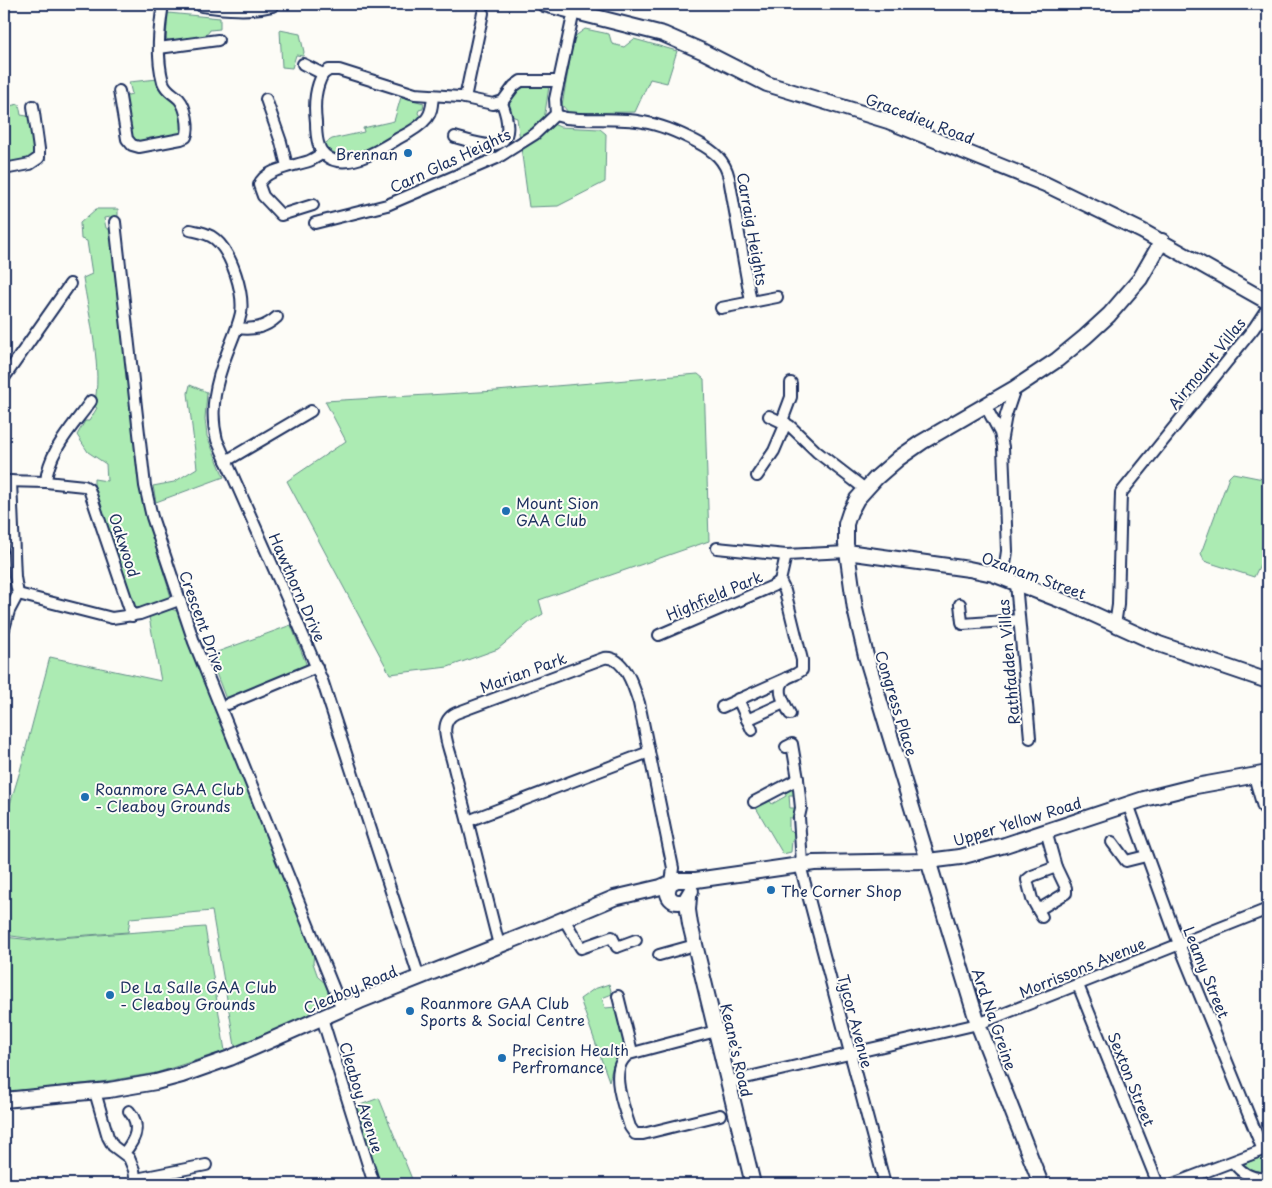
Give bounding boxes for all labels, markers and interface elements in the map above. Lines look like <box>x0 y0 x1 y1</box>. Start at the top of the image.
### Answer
street label: Gracedieu Road <box>862 87 978 149</box>
street label: Carn Glas Heights <box>386 122 514 198</box>
place label: Brennan <box>336 142 398 165</box>
marker: Brennan <box>402 147 414 159</box>
street label: Carraig Heights <box>732 171 774 287</box>
street label: Airmount Villas <box>1162 312 1250 414</box>
place label: Mount Sion GAA Club <box>516 491 599 531</box>
marker: Mount Sion GAA Club <box>500 505 512 517</box>
street label: Oakwood <box>104 510 146 580</box>
street label: Hawthorn Drive <box>264 529 332 645</box>
street label: Ozanam Street <box>979 545 1089 605</box>
street label: Highfield Park <box>662 564 766 626</box>
street label: Crescent Drive <box>174 567 232 675</box>
street label: Rathfadden Villas <box>991 598 1025 726</box>
street label: Marian Park <box>476 646 570 698</box>
street label: Congress Place <box>870 647 924 759</box>
place label: Roanmore GAA Club - Cleaboy Grounds <box>95 777 244 817</box>
marker: Roanmore GAA Club - Cleaboy Grounds <box>79 791 91 803</box>
street label: Upper Yellow Road <box>950 791 1084 851</box>
place label: The Corner Shop <box>781 879 902 902</box>
marker: The Corner Shop <box>765 884 777 896</box>
street label: Leamy Street <box>1178 923 1236 1021</box>
street label: Morrissons Avenue <box>1015 931 1149 1003</box>
street label: Cleaboy Road <box>300 959 401 1019</box>
street label: Ard Na Greine <box>967 965 1023 1073</box>
street label: Tycor Avenue <box>832 971 880 1071</box>
place label: De La Salle GAA Club - Cleaboy Grounds <box>120 975 277 1015</box>
marker: De La Salle GAA Club - Cleaboy Grounds <box>104 989 116 1001</box>
place label: Roanmore GAA Club Sports & Social Centre <box>420 991 585 1031</box>
street label: Keane's Road <box>715 1001 759 1099</box>
marker: Roanmore GAA Club Sports & Social Centre <box>404 1005 416 1017</box>
street label: Sexton Street <box>1103 1028 1161 1130</box>
place label: Precision Health Perfromance <box>512 1038 629 1078</box>
street label: Cleaboy Avenue <box>334 1039 390 1155</box>
marker: Precision Health Perfromance <box>496 1052 508 1064</box>

